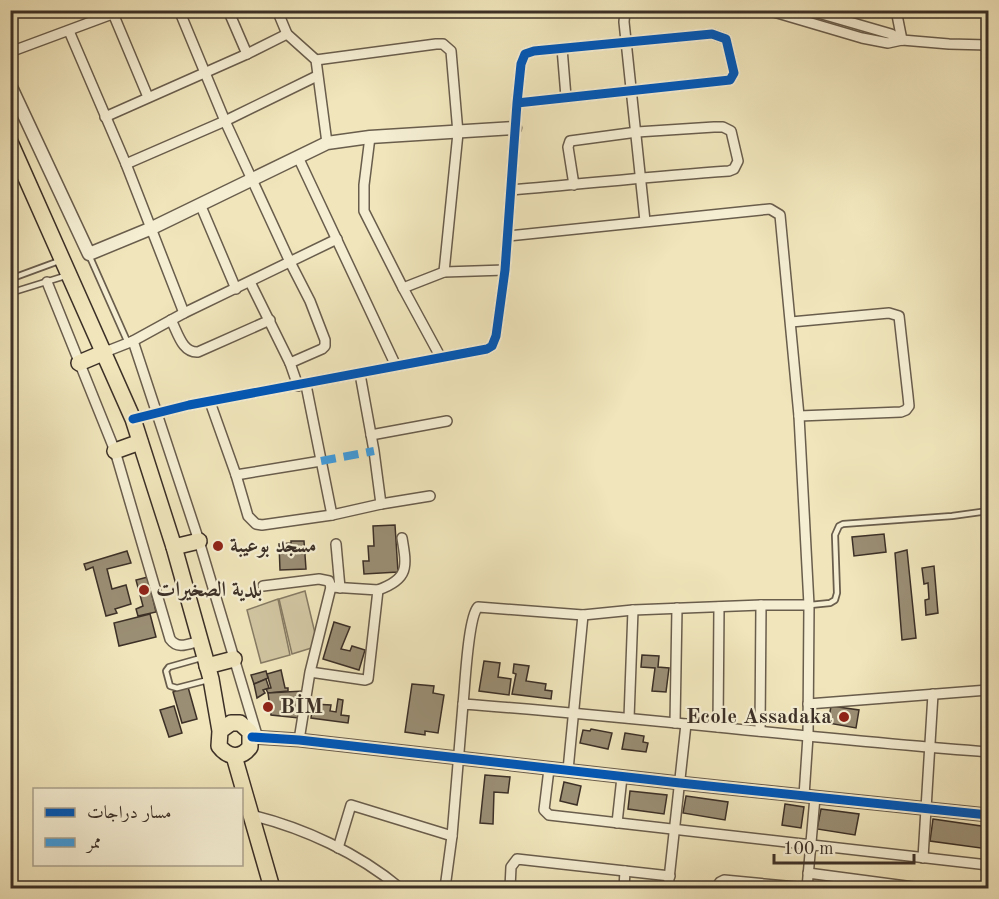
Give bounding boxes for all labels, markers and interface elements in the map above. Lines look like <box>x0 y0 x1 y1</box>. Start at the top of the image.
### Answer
place label: مسجد بوعيبة <box>230 536 317 558</box>
marker: مسجد بوعيبة <box>211 539 225 553</box>
place label: بلدية الصخيرات <box>156 580 262 602</box>
marker: بلدية الصخيرات <box>137 583 151 597</box>
place label: BİM <box>280 694 323 718</box>
marker: BİM <box>261 700 275 714</box>
place label: Ecole Assadaka <box>686 707 832 728</box>
marker: Ecole Assadaka <box>837 710 851 724</box>
legend <box>33 788 243 866</box>
text: مسار دراجات <box>87 804 171 823</box>
scale bar <box>774 827 914 865</box>
text: ممر <box>85 834 101 854</box>
text: 100 m <box>783 840 834 858</box>

